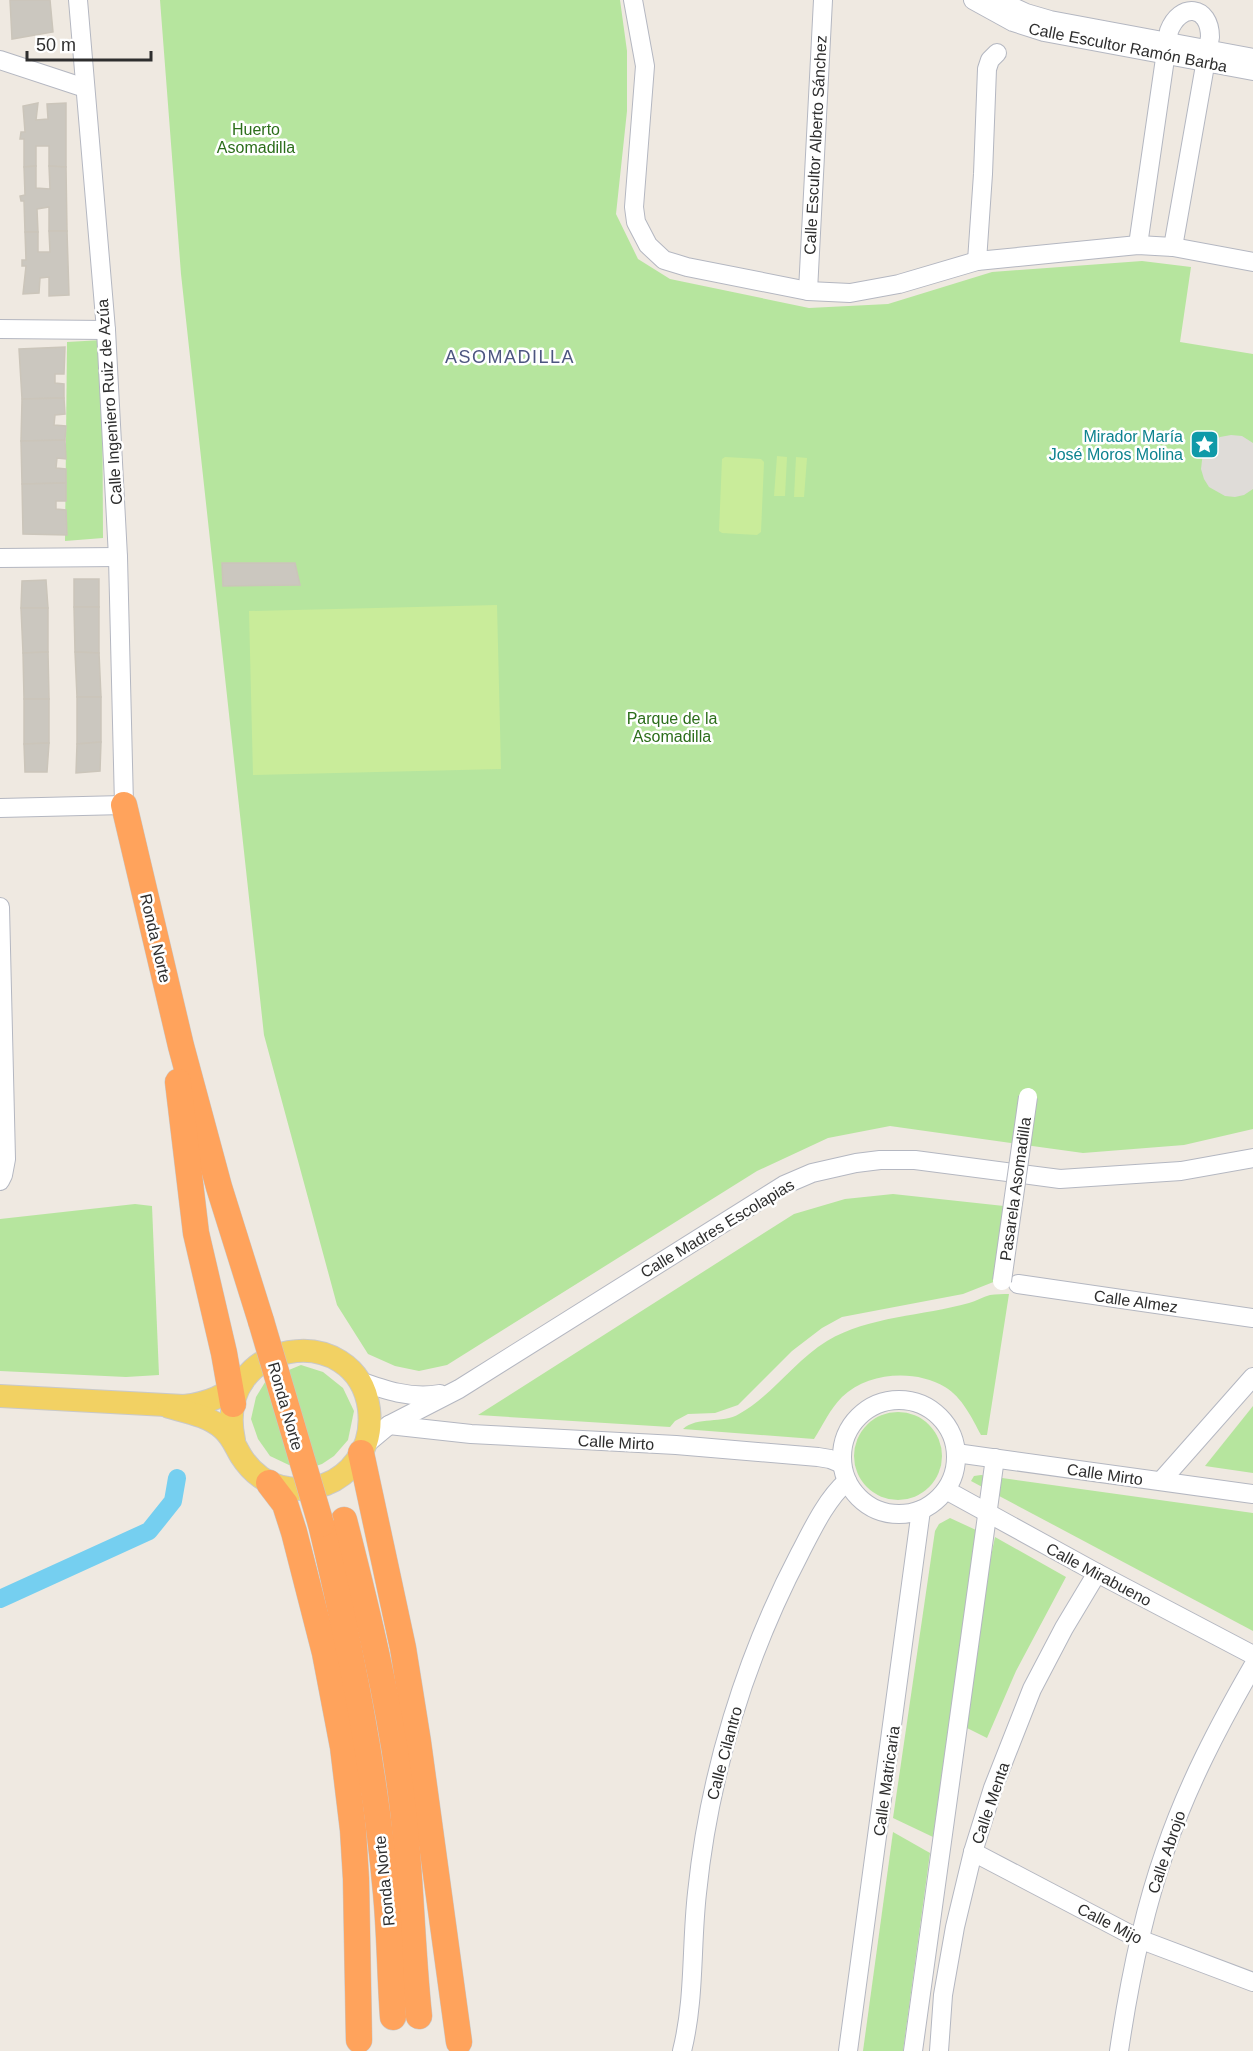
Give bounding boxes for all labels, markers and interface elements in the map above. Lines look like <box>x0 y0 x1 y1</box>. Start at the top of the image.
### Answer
street label: Calle Escultor Ramón Barba <box>1027 20 1229 75</box>
scale bar <box>27 24 152 62</box>
text: 50 m <box>36 35 76 55</box>
street label: Calle Escultor Alberto Sánchez <box>801 35 830 255</box>
park label: Huerto Asomadilla <box>217 121 295 156</box>
street label: Calle Ingeniero Ruiz de Azúa <box>94 298 125 505</box>
district label: ASOMADILLA <box>445 347 575 367</box>
place label: Mirador María José Moros Molina <box>1049 428 1183 463</box>
place icon: Mirador María José Moros Molina <box>1188 429 1220 461</box>
park label: Parque de la Asomadilla <box>627 710 717 745</box>
street label: Ronda Norte <box>137 892 174 984</box>
street label: Pasarela Asomadilla <box>997 1116 1034 1262</box>
street label: Calle Madres Escolapias <box>637 1176 797 1281</box>
street label: Calle Almez <box>1093 1287 1179 1316</box>
street label: Ronda Norte <box>265 1360 306 1452</box>
street label: Calle Mirto <box>577 1432 655 1453</box>
street label: Calle Mirto <box>1066 1461 1144 1488</box>
street label: Calle Mirabueno <box>1043 1540 1154 1609</box>
street label: Calle Cilantro <box>704 1704 745 1802</box>
street label: Calle Matricaria <box>870 1725 903 1837</box>
street label: Calle Menta <box>969 1760 1012 1846</box>
street label: Calle Abrojo <box>1144 1809 1189 1896</box>
street label: Ronda Norte <box>371 1835 398 1927</box>
street label: Calle Mijo <box>1075 1900 1145 1947</box>

